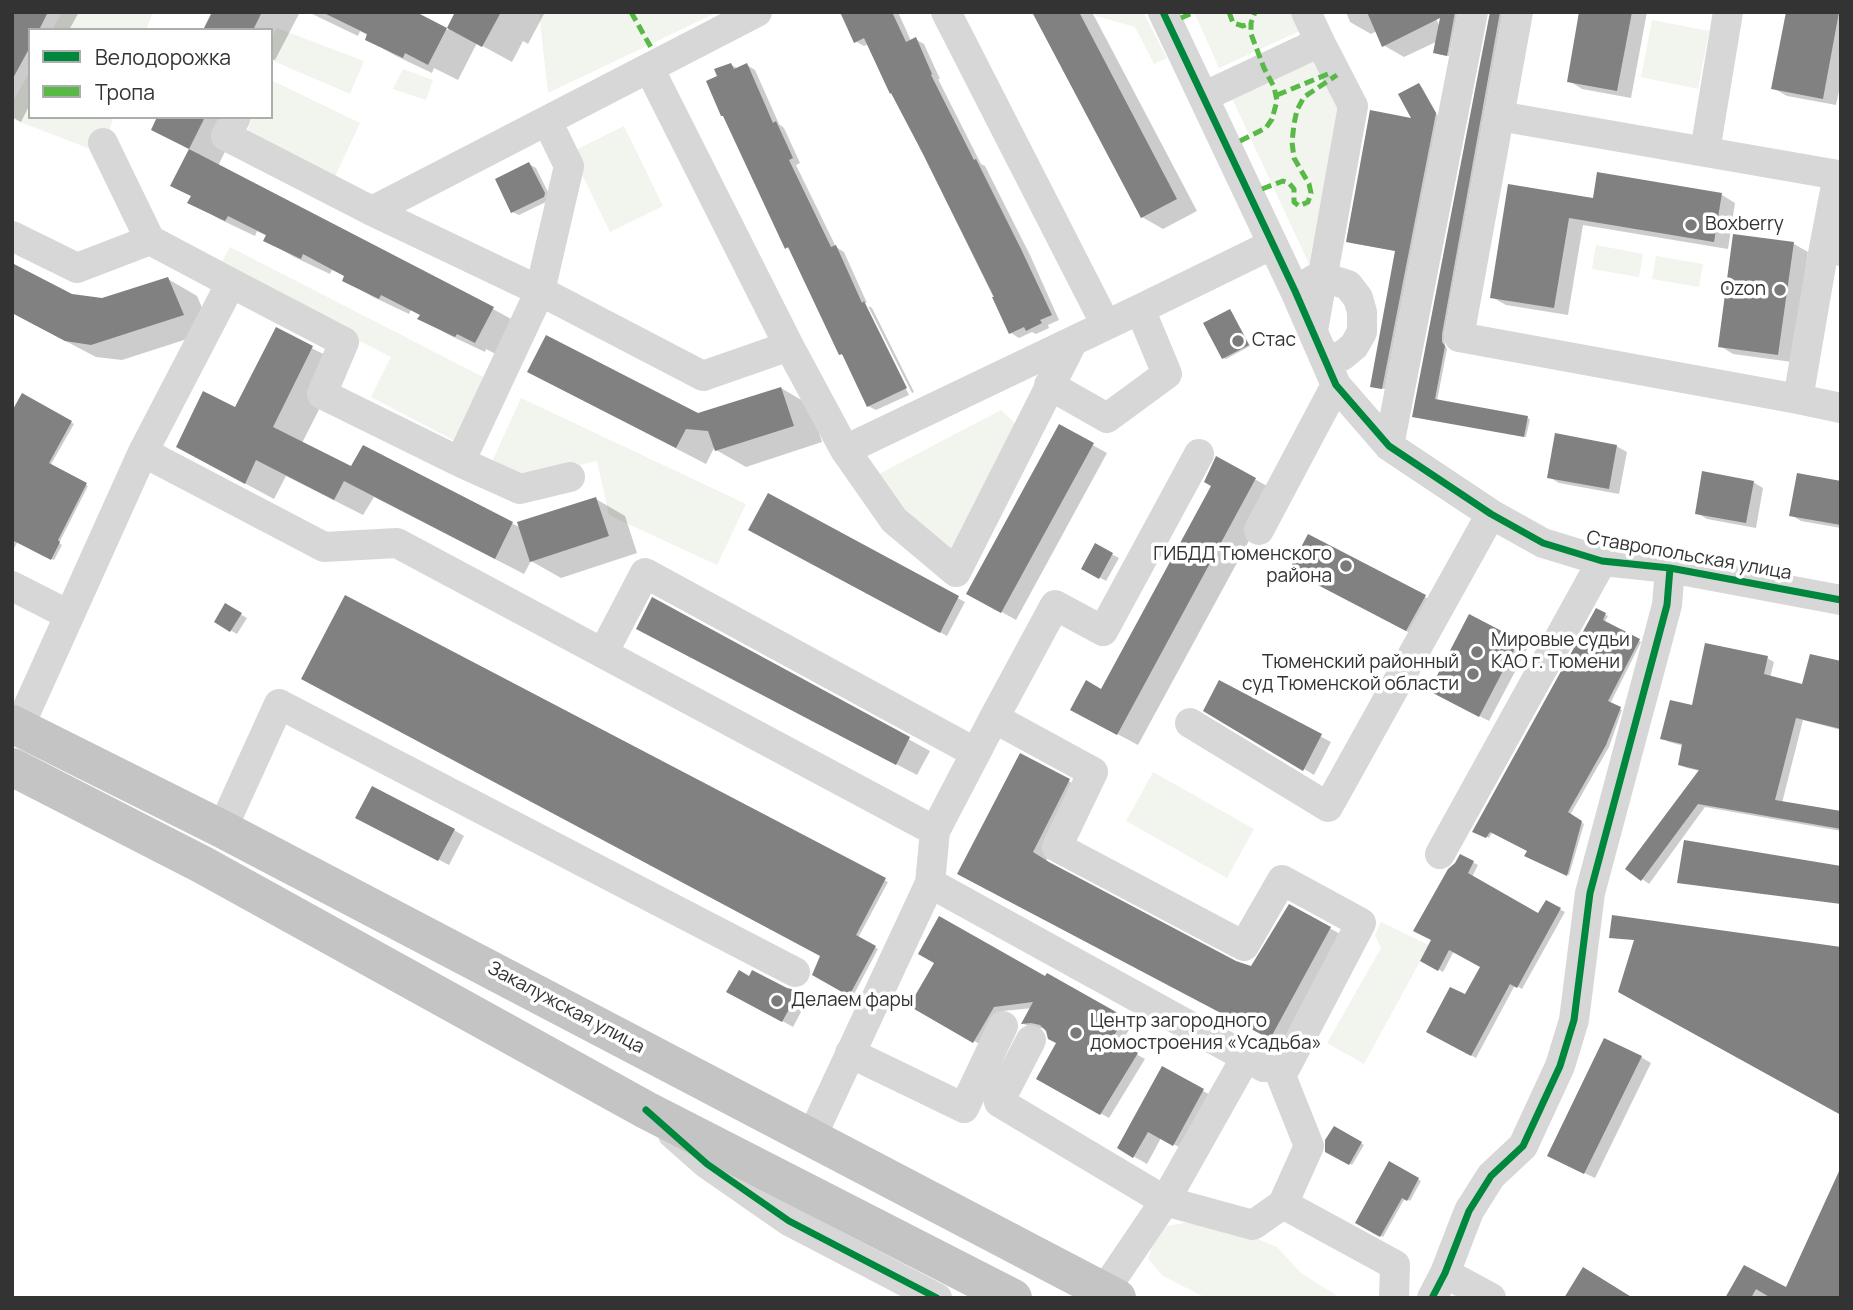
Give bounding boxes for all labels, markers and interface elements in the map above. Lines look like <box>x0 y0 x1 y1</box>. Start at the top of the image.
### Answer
legend <box>28 28 273 119</box>
text: Велодорожка <box>95 43 231 71</box>
text: Тропа <box>95 78 155 106</box>
place label: Boxberry <box>1705 214 1784 236</box>
marker: Boxberry <box>1683 217 1699 233</box>
place label: Ozon <box>1720 279 1766 301</box>
marker: Ozon <box>1772 282 1788 298</box>
place label: Стас <box>1252 330 1296 352</box>
marker: Стас <box>1230 333 1246 349</box>
street label: Ставропольская улица <box>1585 527 1793 585</box>
place label: ГИБДД Тюменского района <box>1153 544 1332 588</box>
marker: ГИБДД Тюменского района <box>1338 558 1354 574</box>
place label: Мировые судьи КАО г. Тюмени <box>1491 630 1630 674</box>
marker: Мировые судьи КАО г. Тюмени <box>1469 644 1485 660</box>
place label: Тюменский районный суд Тюменской области <box>1242 652 1459 696</box>
marker: Тюменский районный суд Тюменской области <box>1465 666 1481 682</box>
street label: Закалужская улица <box>484 957 648 1059</box>
place label: Делаем фары <box>791 990 914 1012</box>
marker: Делаем фары <box>769 993 785 1009</box>
place label: Центр загородного домостроения «Усадьба» <box>1090 1011 1322 1055</box>
marker: Центр загородного домостроения «Усадьба» <box>1068 1025 1084 1041</box>

